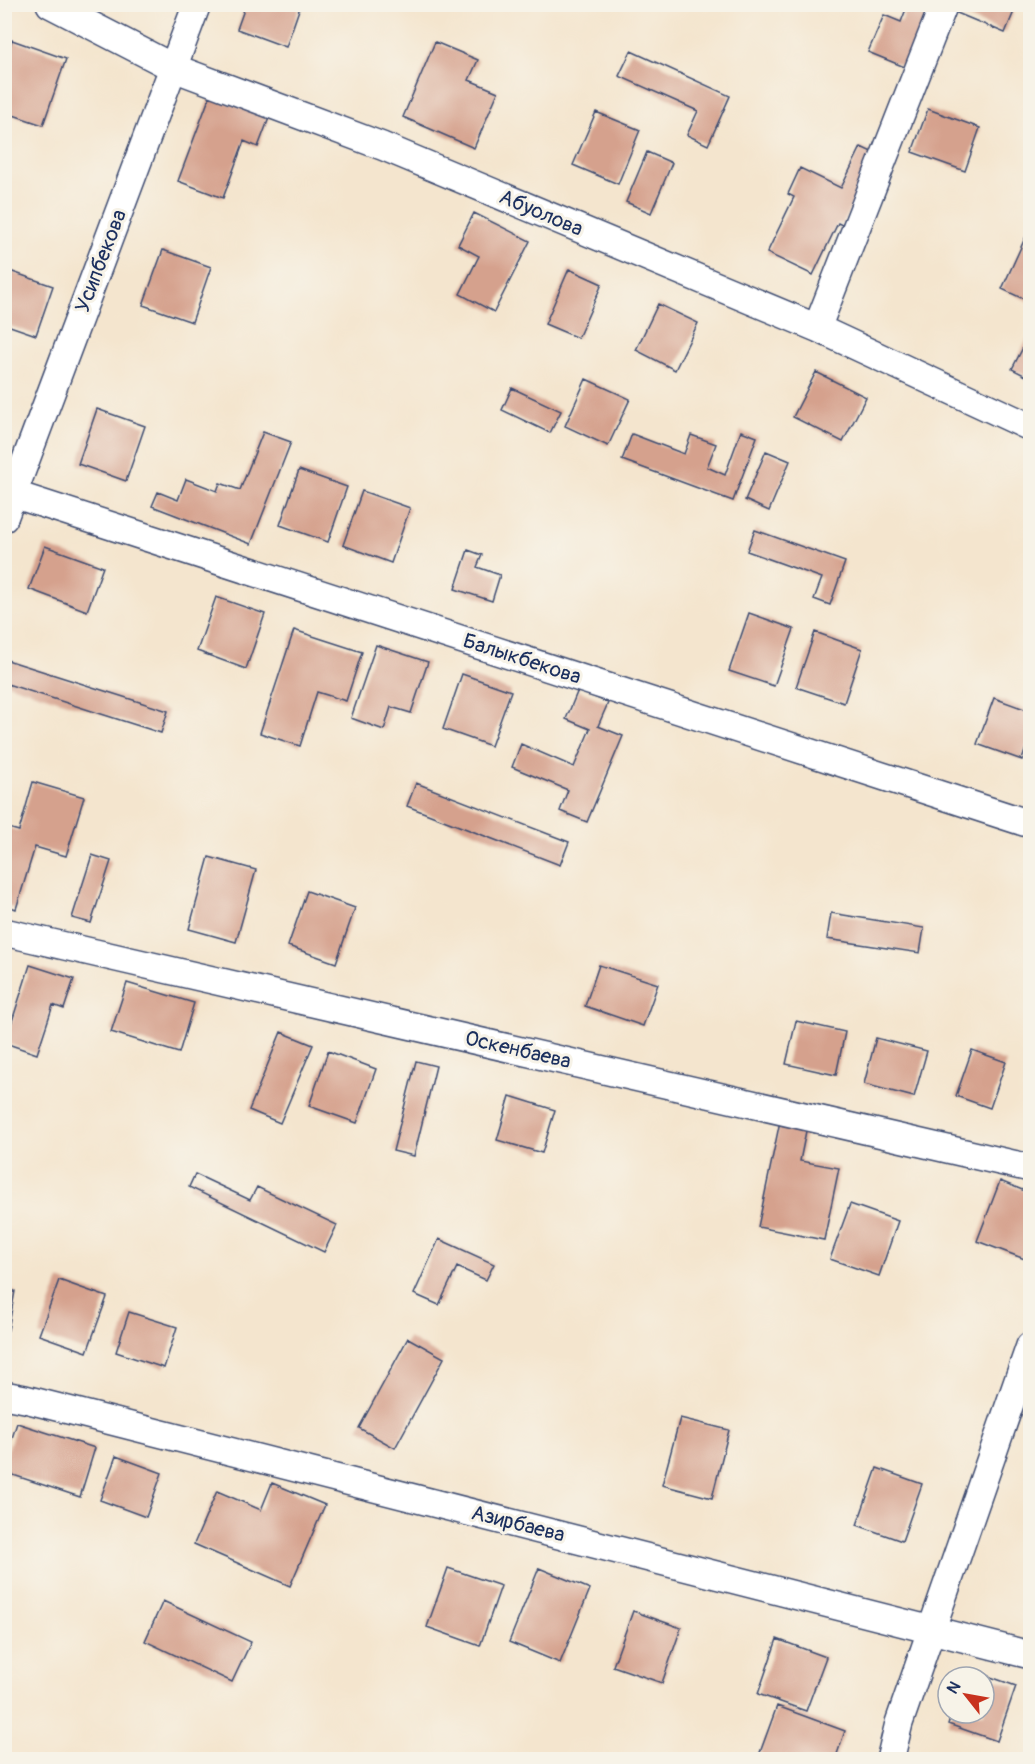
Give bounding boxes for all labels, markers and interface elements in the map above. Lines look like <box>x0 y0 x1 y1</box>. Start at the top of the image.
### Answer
street label: Абуолова <box>495 183 587 243</box>
street label: Усипбекова <box>69 206 133 316</box>
street label: Балыкбекова <box>460 627 584 691</box>
street label: Оскенбаева <box>462 1025 574 1075</box>
street label: Азирбаева <box>469 1499 567 1549</box>
north arrow <box>936 1665 996 1725</box>
text: N <box>943 1678 965 1698</box>

